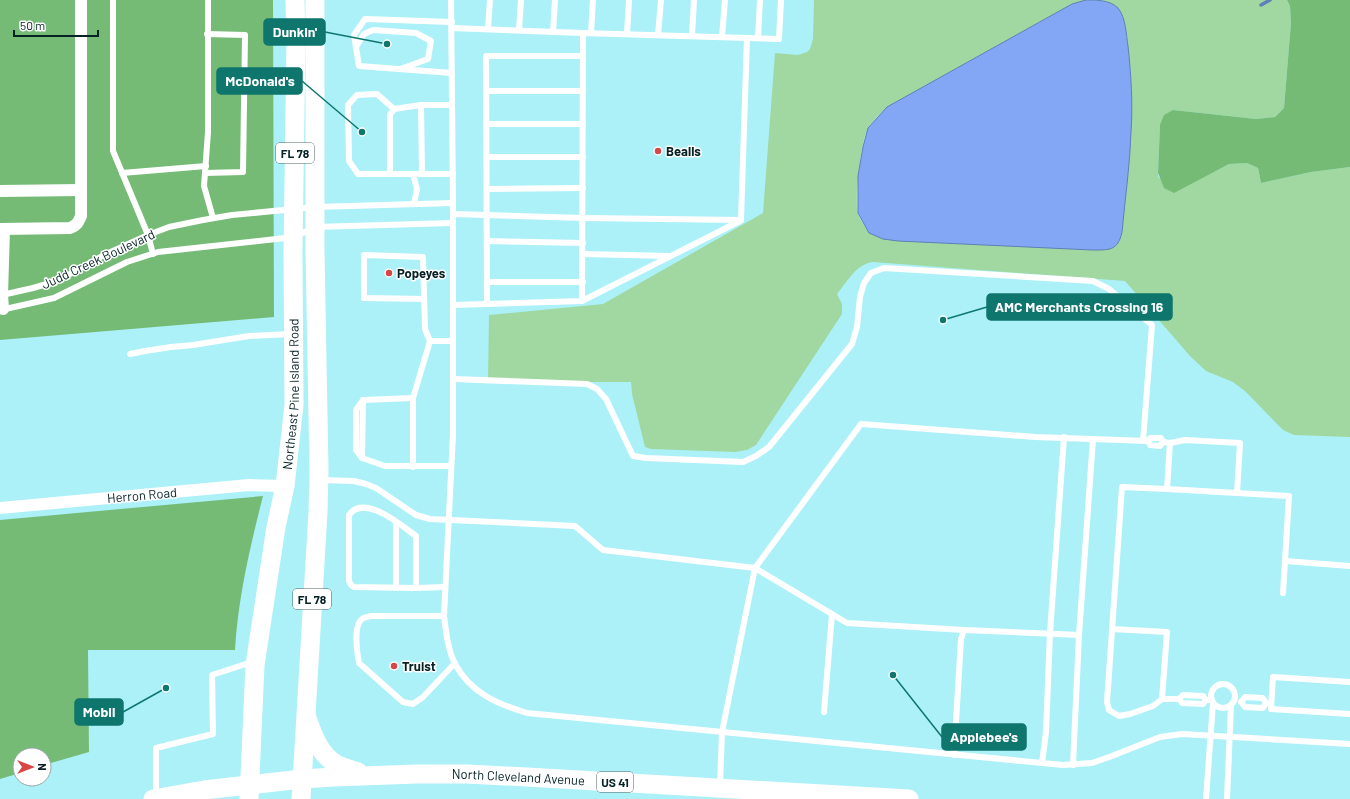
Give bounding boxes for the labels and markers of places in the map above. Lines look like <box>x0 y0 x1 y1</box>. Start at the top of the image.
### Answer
callout: Dunkin' <box>264 19 325 45</box>
callout: McDonald's <box>217 68 302 94</box>
place label: Bealls <box>666 143 701 159</box>
marker: Bealls <box>653 146 663 156</box>
place label: Popeyes <box>397 265 446 281</box>
marker: Popeyes <box>384 268 394 278</box>
callout: AMC Merchants Crossing 16 <box>987 294 1172 320</box>
place label: Truist <box>402 658 436 674</box>
marker: Truist <box>389 661 399 671</box>
callout: Mobil <box>75 699 123 725</box>
callout: Applebee's <box>942 724 1026 750</box>

